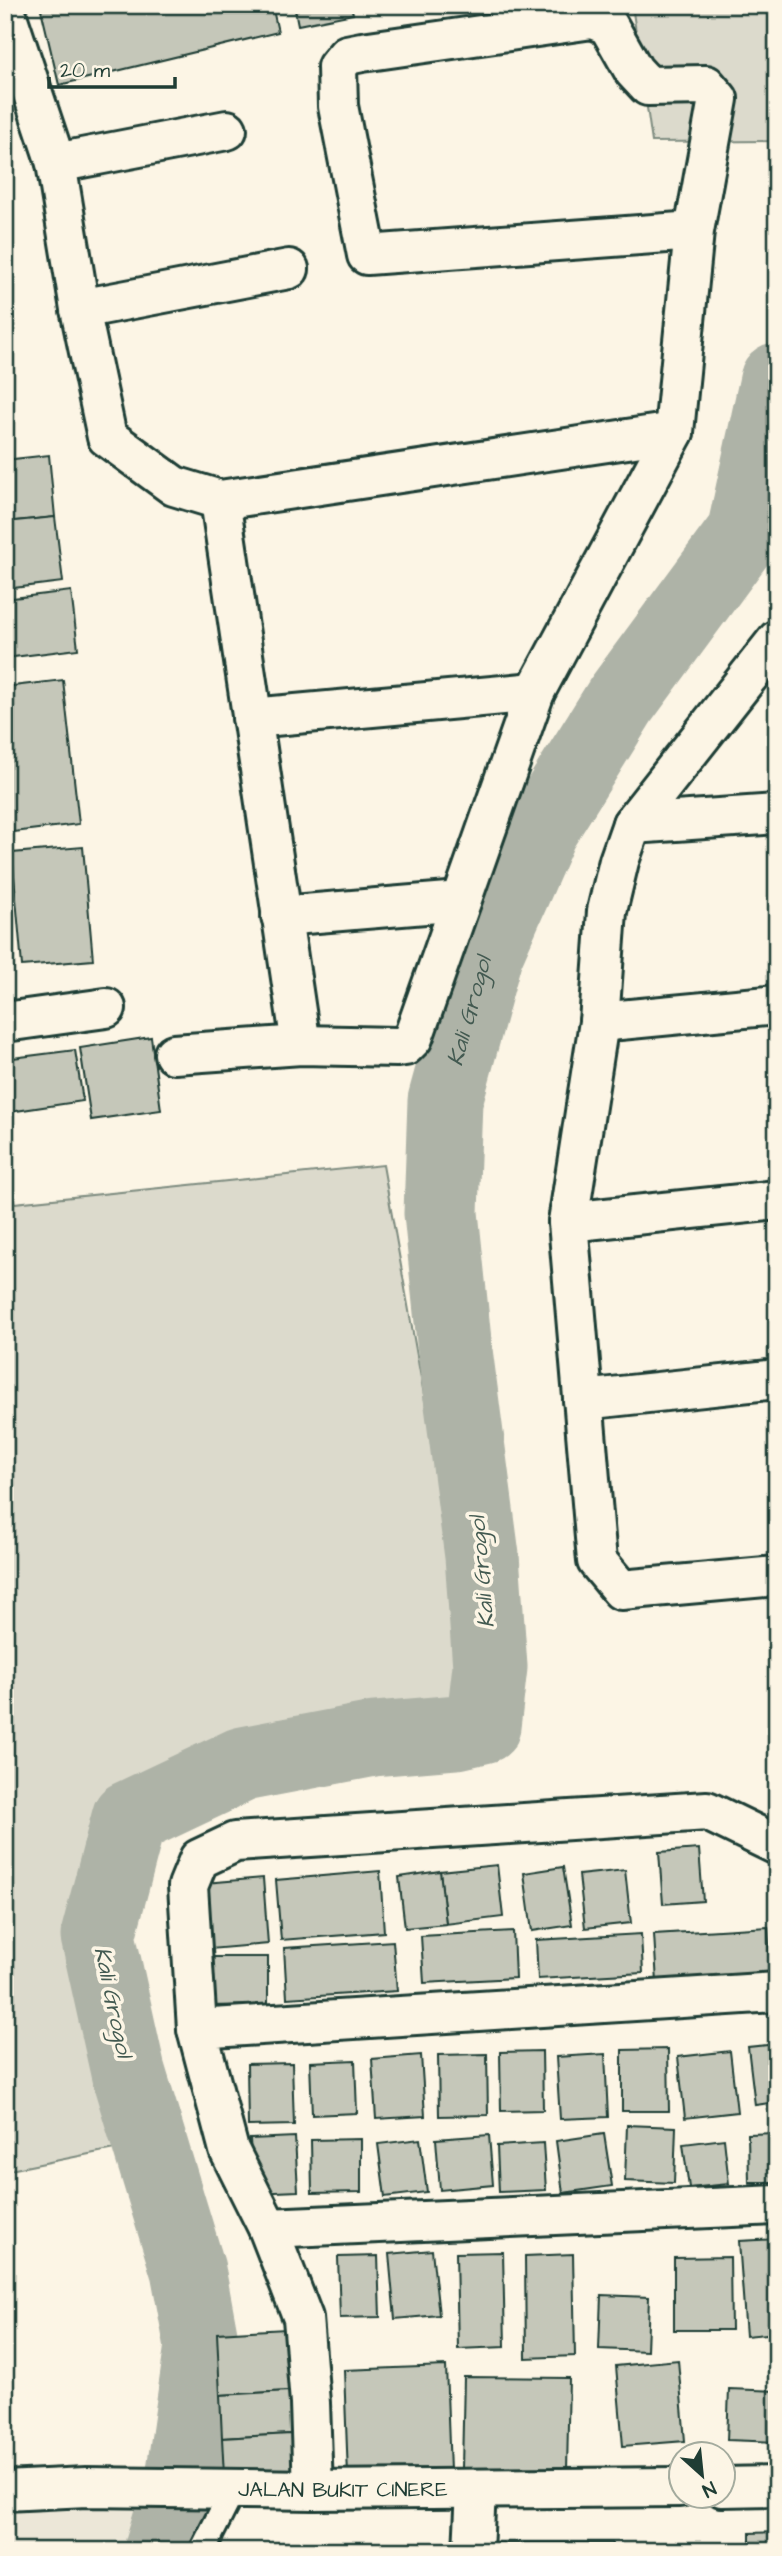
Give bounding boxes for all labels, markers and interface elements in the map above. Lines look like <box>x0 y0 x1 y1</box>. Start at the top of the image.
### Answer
scale bar <box>49 46 175 90</box>
text: 20 m <box>60 56 111 85</box>
water label: Kali Grogol <box>439 950 501 1069</box>
water label: Kali Grogol <box>461 1511 504 1629</box>
water label: Kali Grogol <box>85 1944 141 2064</box>
north arrow <box>666 2440 736 2510</box>
street label: JALAN BUKIT CINERE <box>238 2474 448 2505</box>
text: N <box>698 2474 720 2504</box>

